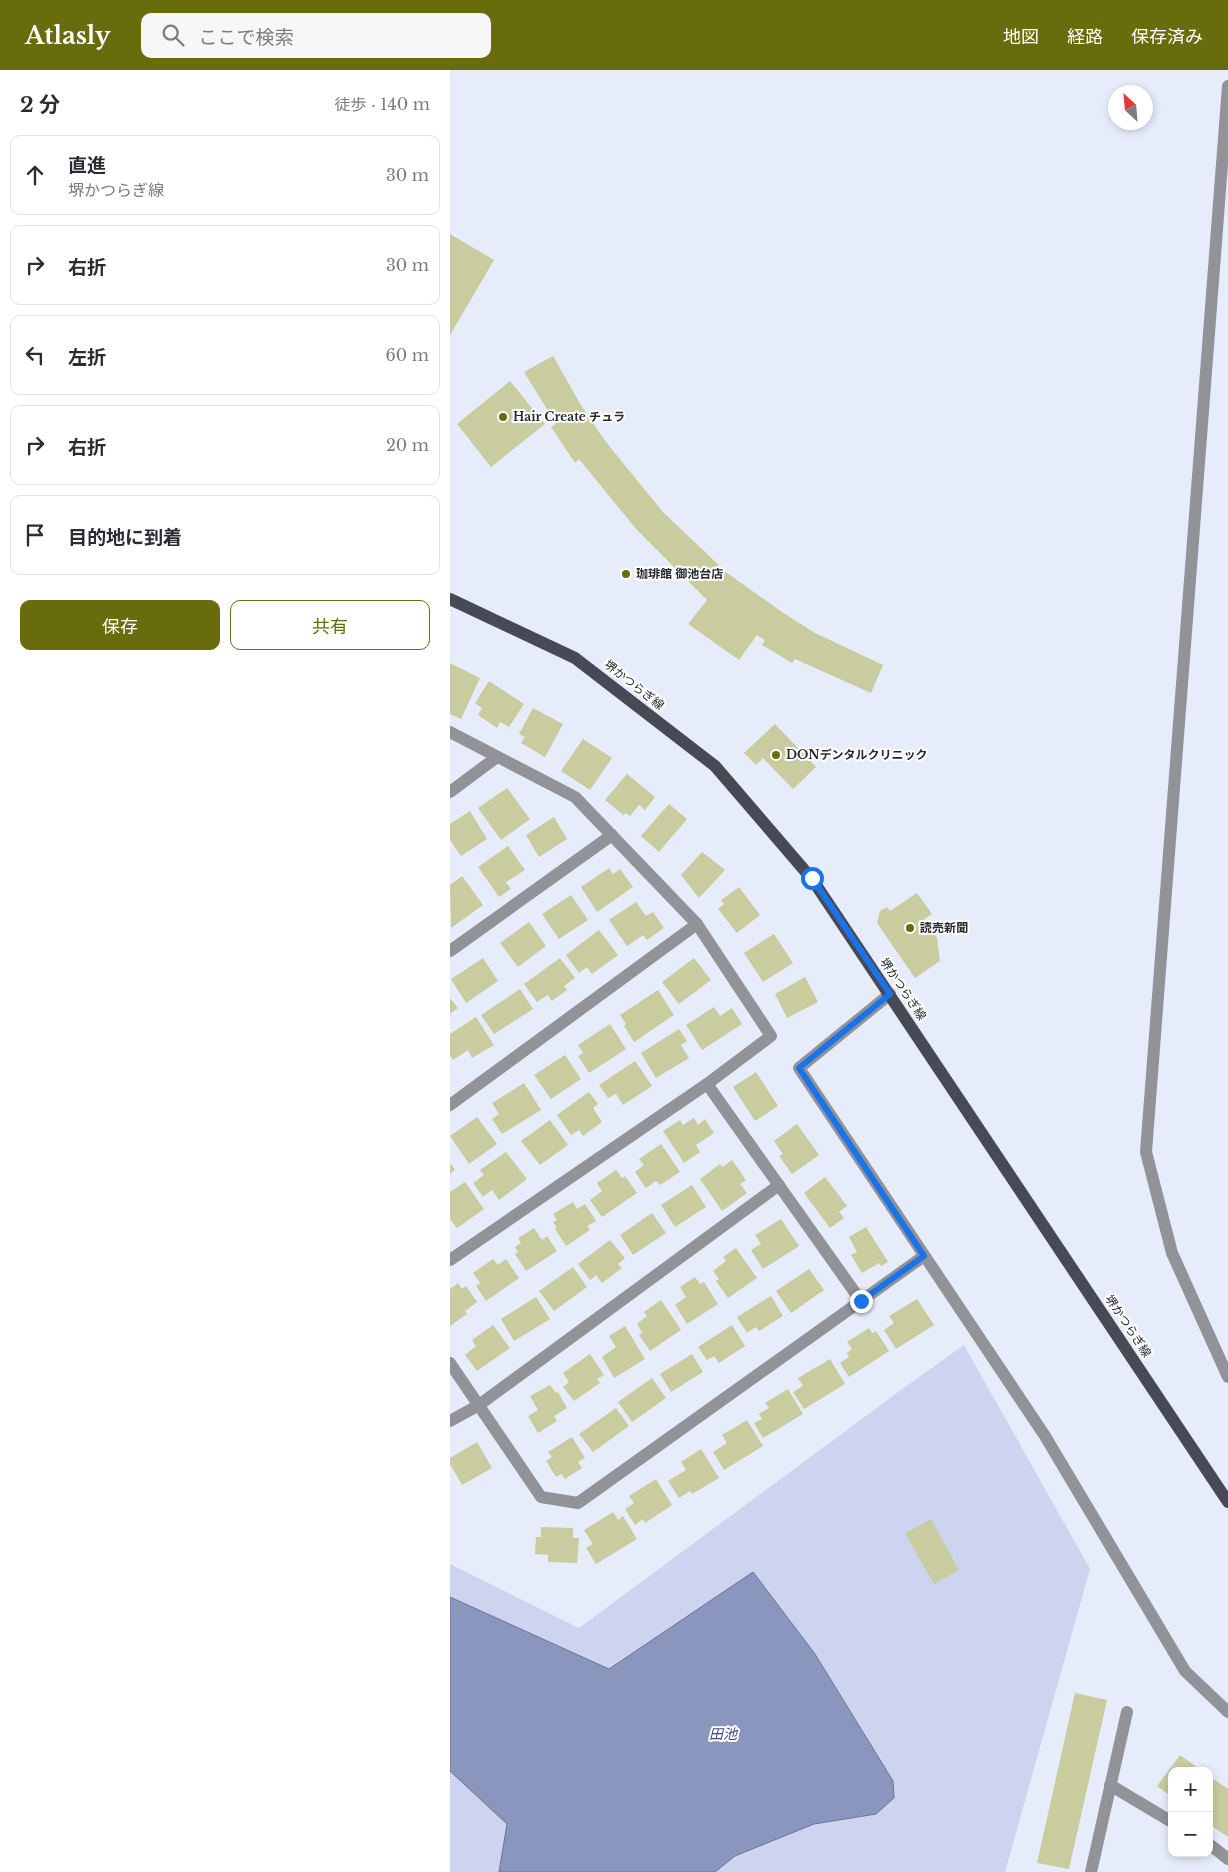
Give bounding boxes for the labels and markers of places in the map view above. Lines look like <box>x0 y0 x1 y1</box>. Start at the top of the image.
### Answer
place label: Hair Create チュラ <box>513 409 625 424</box>
marker: Hair Create チュラ <box>497 411 509 423</box>
place label: 珈琲館 御池台店 <box>636 566 723 581</box>
marker: 珈琲館 御池台店 <box>620 568 632 580</box>
place label: DONデンタルクリニック <box>786 747 927 762</box>
marker: DONデンタルクリニック <box>770 749 782 761</box>
place label: 読売新聞 <box>920 920 968 935</box>
marker: 読売新聞 <box>904 922 916 934</box>

